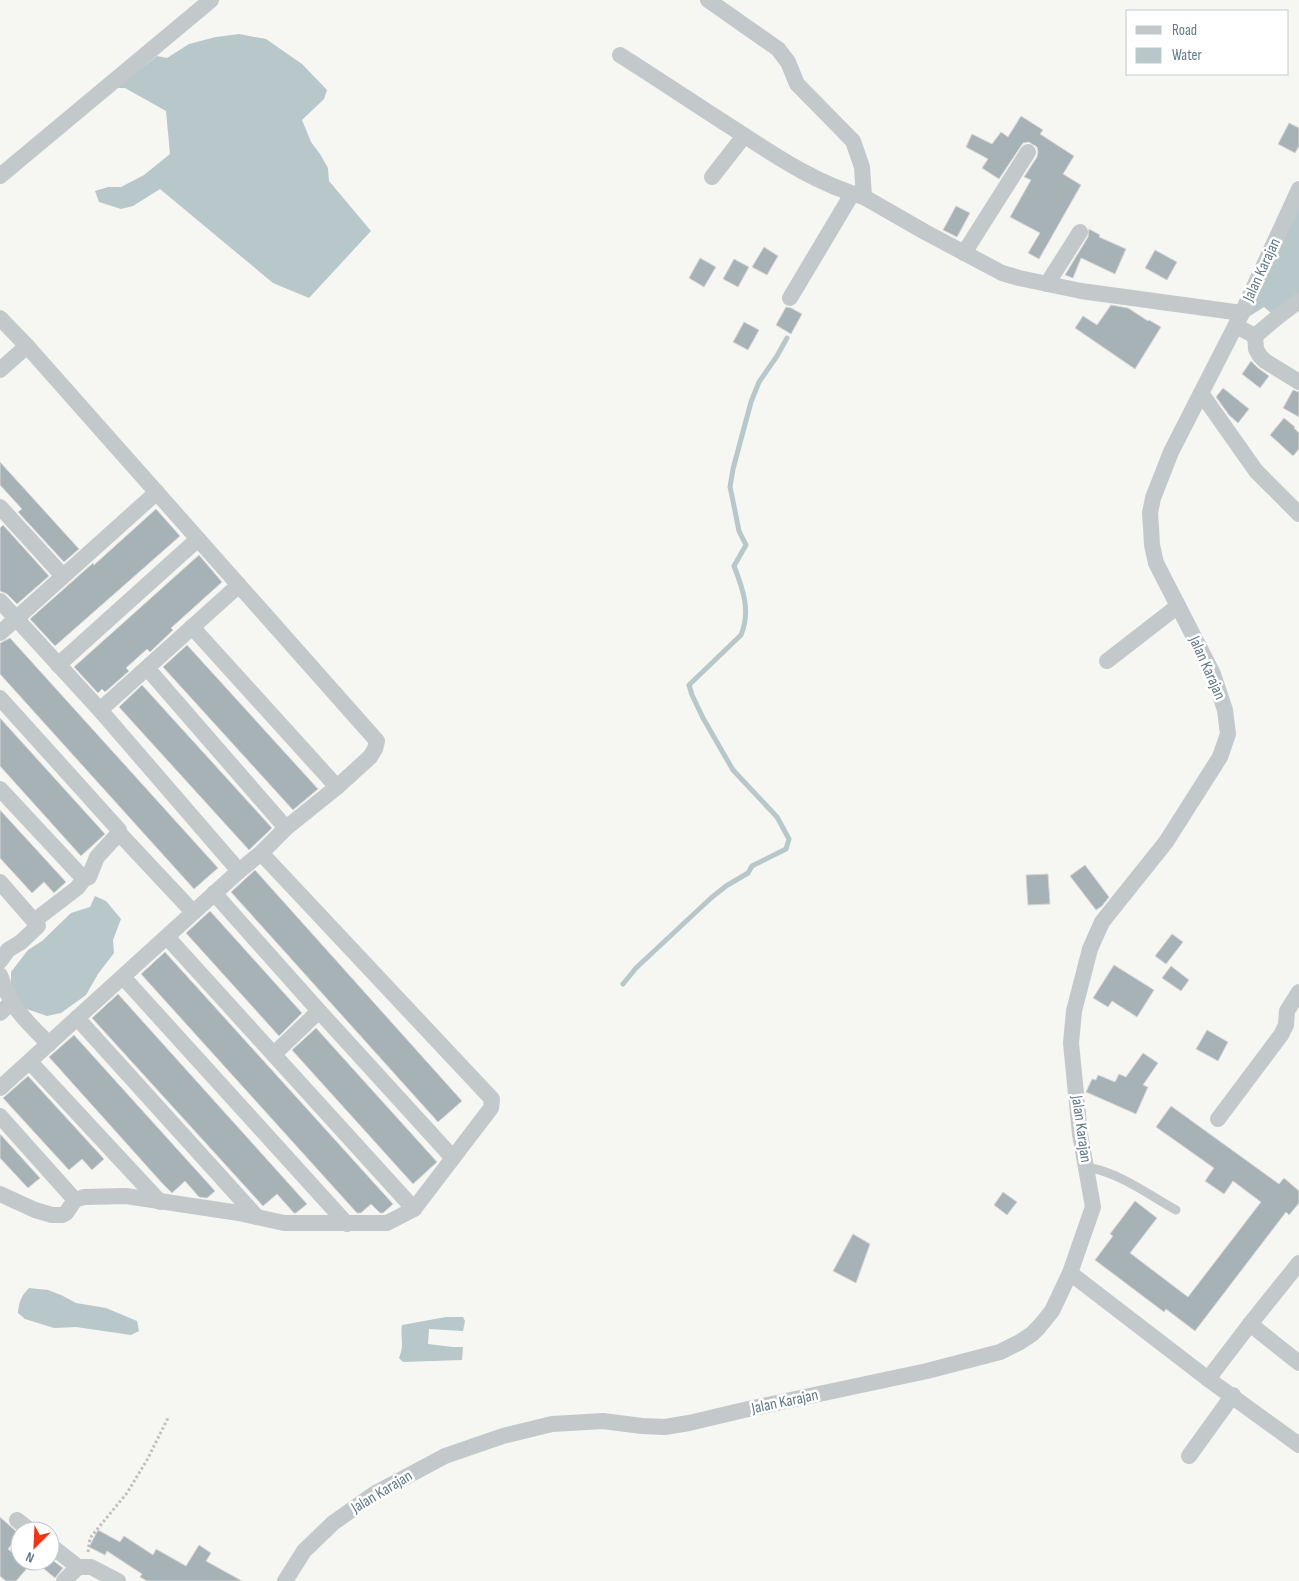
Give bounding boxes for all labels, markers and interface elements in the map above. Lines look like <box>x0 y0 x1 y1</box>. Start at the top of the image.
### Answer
legend <box>1126 10 1289 75</box>
text: Road <box>1172 21 1197 40</box>
text: Water <box>1172 46 1203 65</box>
street label: Jalan Karajan <box>1239 235 1285 306</box>
street label: Jalan Karajan <box>1184 632 1229 703</box>
street label: Jalan Karajan <box>1067 1093 1095 1164</box>
street label: Jalan Karajan <box>749 1386 820 1419</box>
street label: Jalan Karajan <box>347 1466 416 1518</box>
north arrow <box>10 1521 60 1571</box>
text: N <box>23 1548 37 1567</box>

